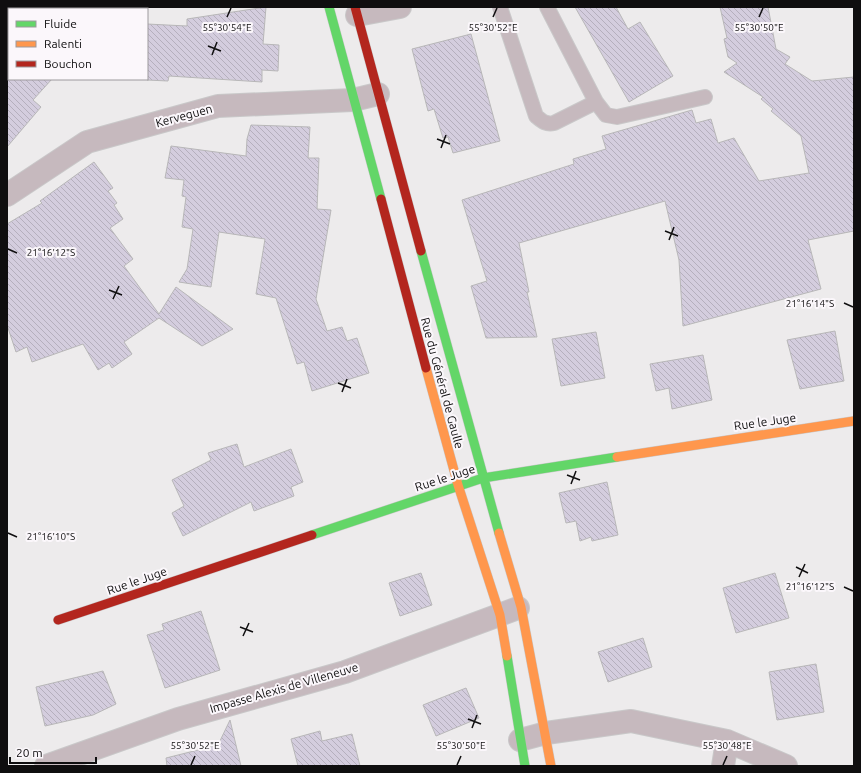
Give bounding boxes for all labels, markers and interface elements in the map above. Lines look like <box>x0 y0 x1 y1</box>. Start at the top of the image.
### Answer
legend <box>8 8 148 80</box>
text: Fluide <box>44 17 77 30</box>
text: 55°30'54"E <box>202 22 252 33</box>
text: 55°30'52"E <box>468 22 518 33</box>
text: 55°30'50"E <box>734 22 784 33</box>
text: Ralenti <box>44 37 82 50</box>
text: Bouchon <box>44 57 92 70</box>
street label: Kerveguen <box>154 102 214 129</box>
text: 21°16'12"S <box>27 247 75 258</box>
text: 21°16'14"S <box>786 298 834 309</box>
street label: Rue du Général de Gaulle <box>419 316 466 450</box>
street label: Rue le Juge <box>733 411 797 432</box>
street label: Rue le Juge <box>413 462 477 493</box>
text: 21°16'10"S <box>27 531 75 542</box>
street label: Rue le Juge <box>105 564 169 597</box>
text: 21°16'12"S <box>786 581 834 592</box>
street label: Impasse Alexis de Villeneuve <box>208 660 360 715</box>
scale bar <box>10 739 96 765</box>
text: 55°30'52"E <box>170 740 220 751</box>
text: 55°30'50"E <box>436 740 486 751</box>
text: 55°30'48"E <box>702 740 752 751</box>
text: 20 m <box>16 746 43 759</box>

